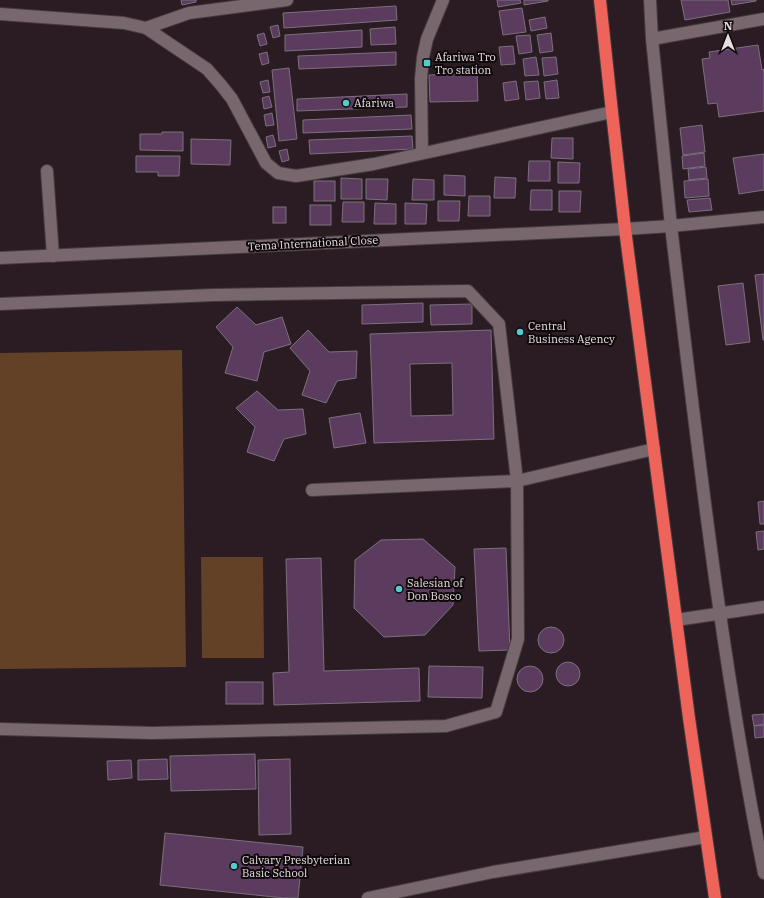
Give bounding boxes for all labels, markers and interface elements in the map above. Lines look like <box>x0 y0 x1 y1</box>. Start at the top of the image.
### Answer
north arrow <box>708 16 748 56</box>
text: N <box>724 19 733 33</box>
place label: Afariwa Tro Tro station <box>435 50 496 77</box>
marker: Afariwa Tro Tro station <box>422 58 432 68</box>
place label: Afariwa <box>354 96 394 110</box>
marker: Afariwa <box>341 98 351 108</box>
street label: Tema International Close <box>248 233 379 253</box>
place label: Central Business Agency <box>528 319 615 346</box>
marker: Central Business Agency <box>515 327 525 337</box>
place label: Salesian of Don Bosco <box>407 576 464 603</box>
marker: Salesian of Don Bosco <box>394 584 404 594</box>
place label: Calvary Presbyterian Basic School <box>242 853 350 880</box>
marker: Calvary Presbyterian Basic School <box>229 861 239 871</box>

